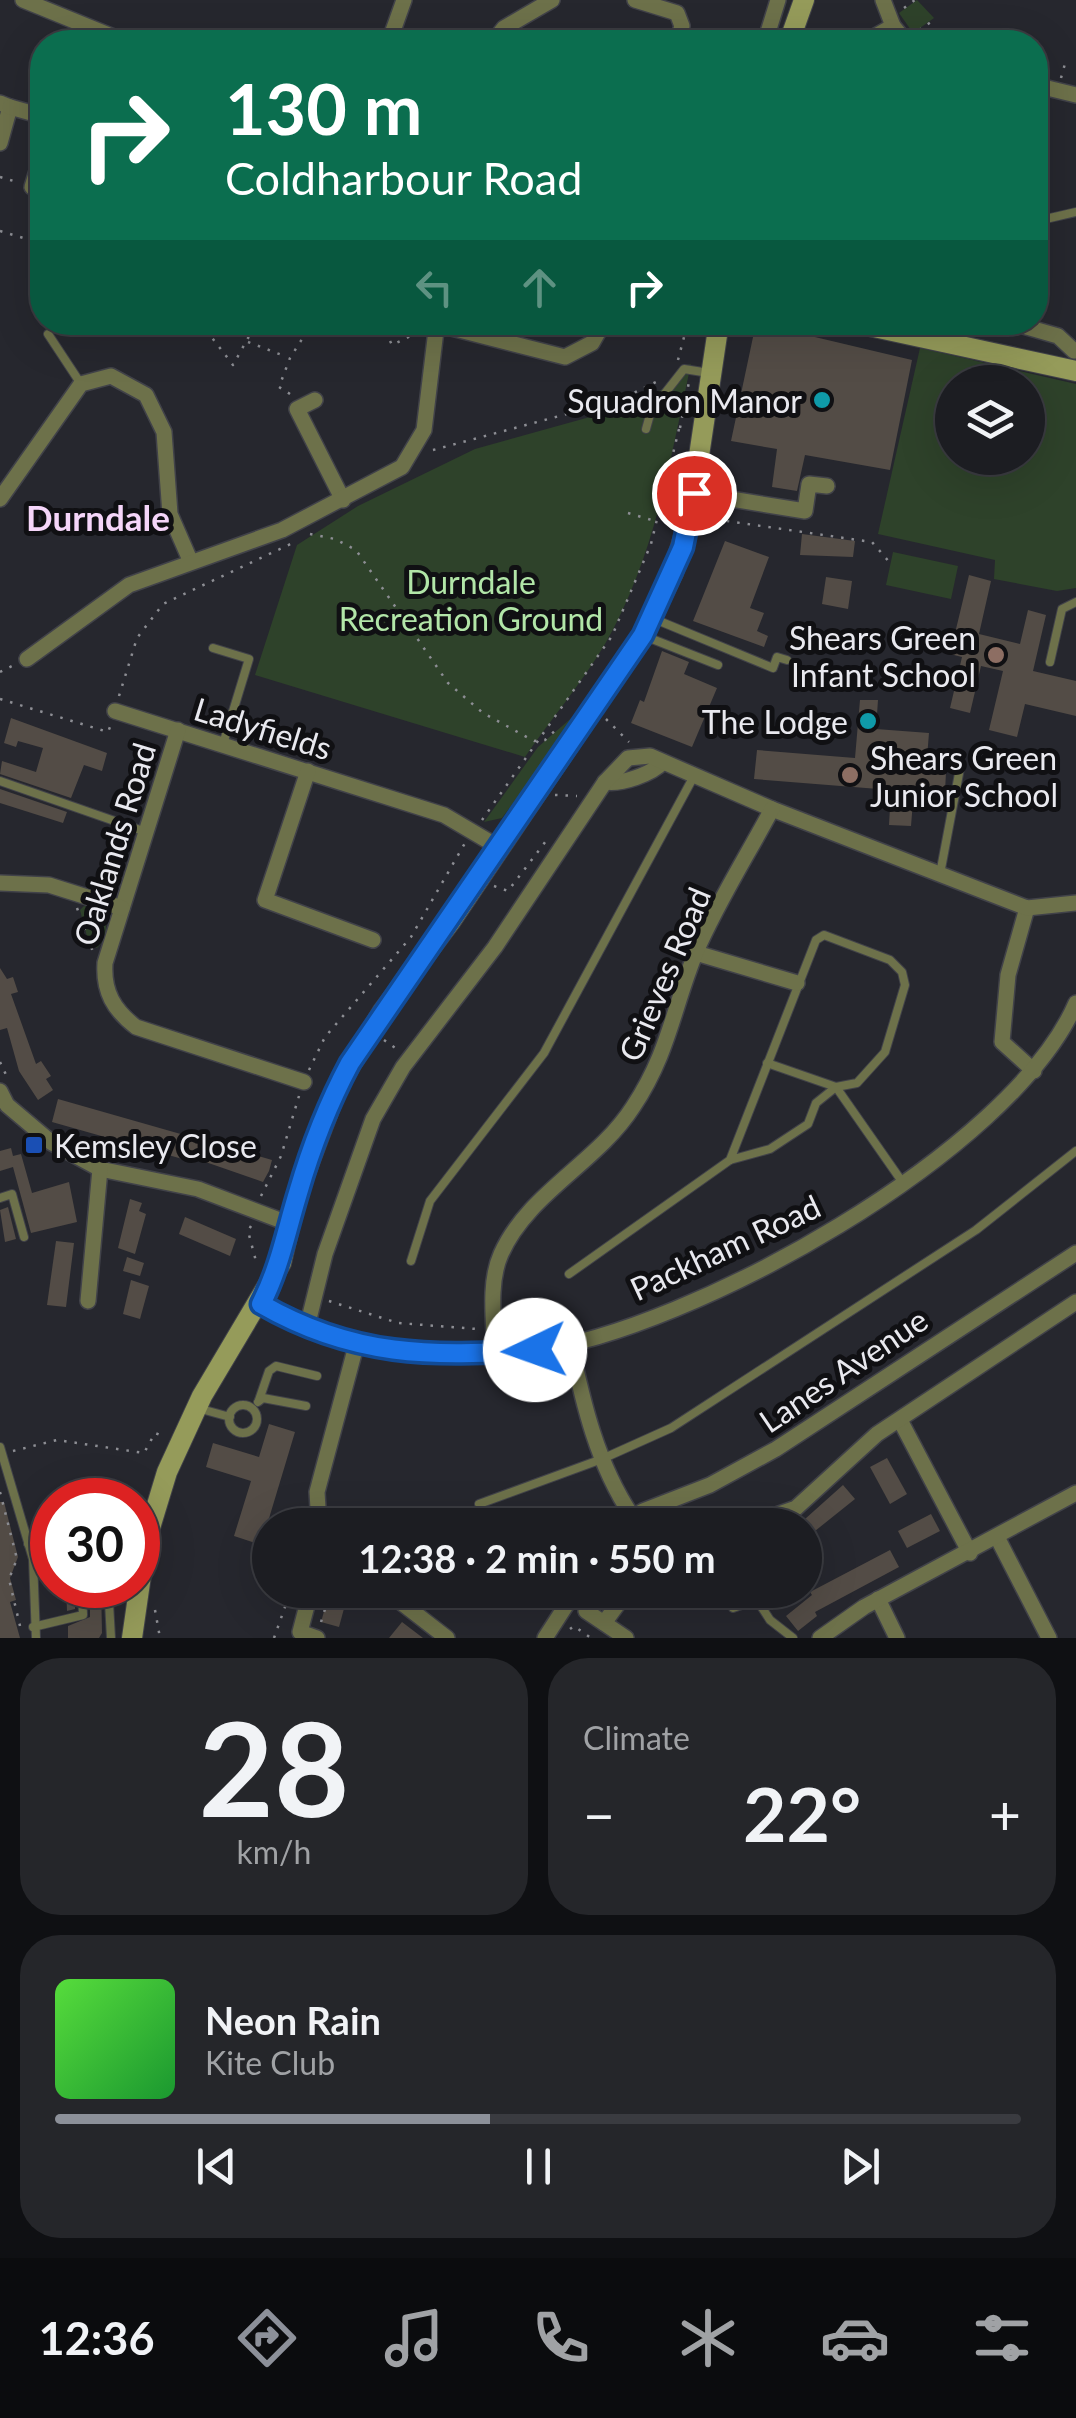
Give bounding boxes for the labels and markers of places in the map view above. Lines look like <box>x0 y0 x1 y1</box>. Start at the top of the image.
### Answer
place label: Squadron Manor <box>567 381 802 420</box>
marker: Squadron Manor <box>811 389 833 411</box>
pin <box>652 451 737 536</box>
place label: Shears Green Infant School <box>789 618 976 694</box>
marker: Shears Green Infant School <box>985 644 1007 666</box>
place label: The Lodge <box>702 702 848 741</box>
marker: The Lodge <box>857 710 879 732</box>
place label: Shears Green Junior School <box>870 738 1058 814</box>
marker: Shears Green Junior School <box>839 764 861 786</box>
place label: Kemsley Close <box>54 1126 257 1165</box>
marker: Kemsley Close <box>23 1134 45 1156</box>

